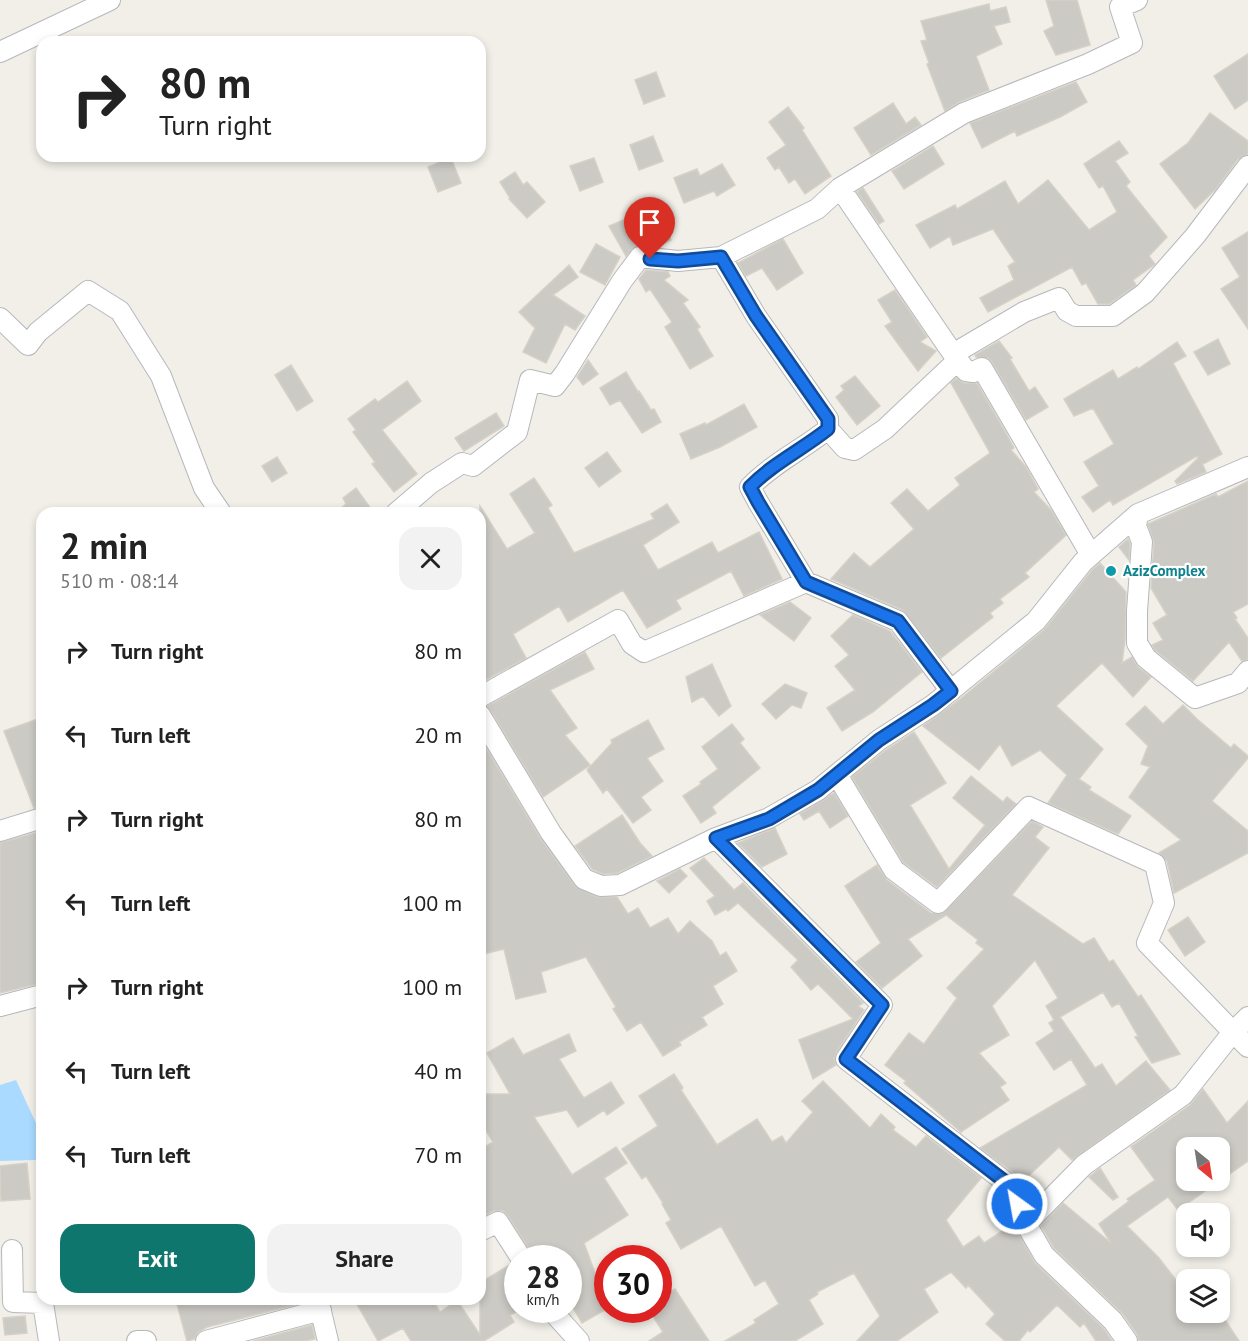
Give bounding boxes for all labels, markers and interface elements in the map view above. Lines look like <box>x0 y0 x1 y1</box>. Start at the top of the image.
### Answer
text: 80 m <box>159 55 251 110</box>
icon: right <box>60 60 138 138</box>
text: Turn right <box>159 108 272 142</box>
pin <box>624 197 675 259</box>
icon: arrive <box>633 206 666 239</box>
text: 2 min <box>60 522 148 569</box>
button: close <box>399 527 462 590</box>
place label: AzizComplex <box>1123 561 1205 580</box>
marker: AzizComplex <box>1104 564 1118 578</box>
text: 510 m · 08:14 <box>60 568 178 594</box>
icon: right <box>60 635 93 668</box>
text: Turn right <box>111 637 203 665</box>
text: 80 m <box>414 637 462 665</box>
icon: left <box>60 719 93 752</box>
text: Turn left <box>111 721 191 749</box>
text: 20 m <box>414 721 462 749</box>
icon: right <box>60 803 93 836</box>
text: Turn right <box>111 805 203 833</box>
text: 80 m <box>414 805 462 833</box>
icon: left <box>60 887 93 920</box>
text: Turn left <box>111 889 191 917</box>
text: 100 m <box>402 889 462 917</box>
icon: right <box>60 971 93 1004</box>
text: Turn right <box>111 973 203 1001</box>
text: 100 m <box>402 973 462 1001</box>
icon: left <box>60 1055 93 1088</box>
text: Turn left <box>111 1057 191 1085</box>
text: 40 m <box>414 1057 462 1085</box>
north arrow <box>1176 1137 1230 1191</box>
map controls <box>1176 1137 1230 1323</box>
icon: left <box>60 1139 93 1172</box>
text: Turn left <box>111 1141 191 1169</box>
text: 70 m <box>414 1141 462 1169</box>
position arrow <box>985 1172 1049 1236</box>
button: sound <box>1176 1203 1230 1257</box>
button: Exit <box>60 1224 255 1293</box>
button: Share <box>267 1224 462 1293</box>
speed limit sign: 30 <box>594 1245 672 1323</box>
text: 28 <box>526 1257 560 1296</box>
button: layers <box>1176 1269 1230 1323</box>
text: km/h <box>527 1290 559 1309</box>

